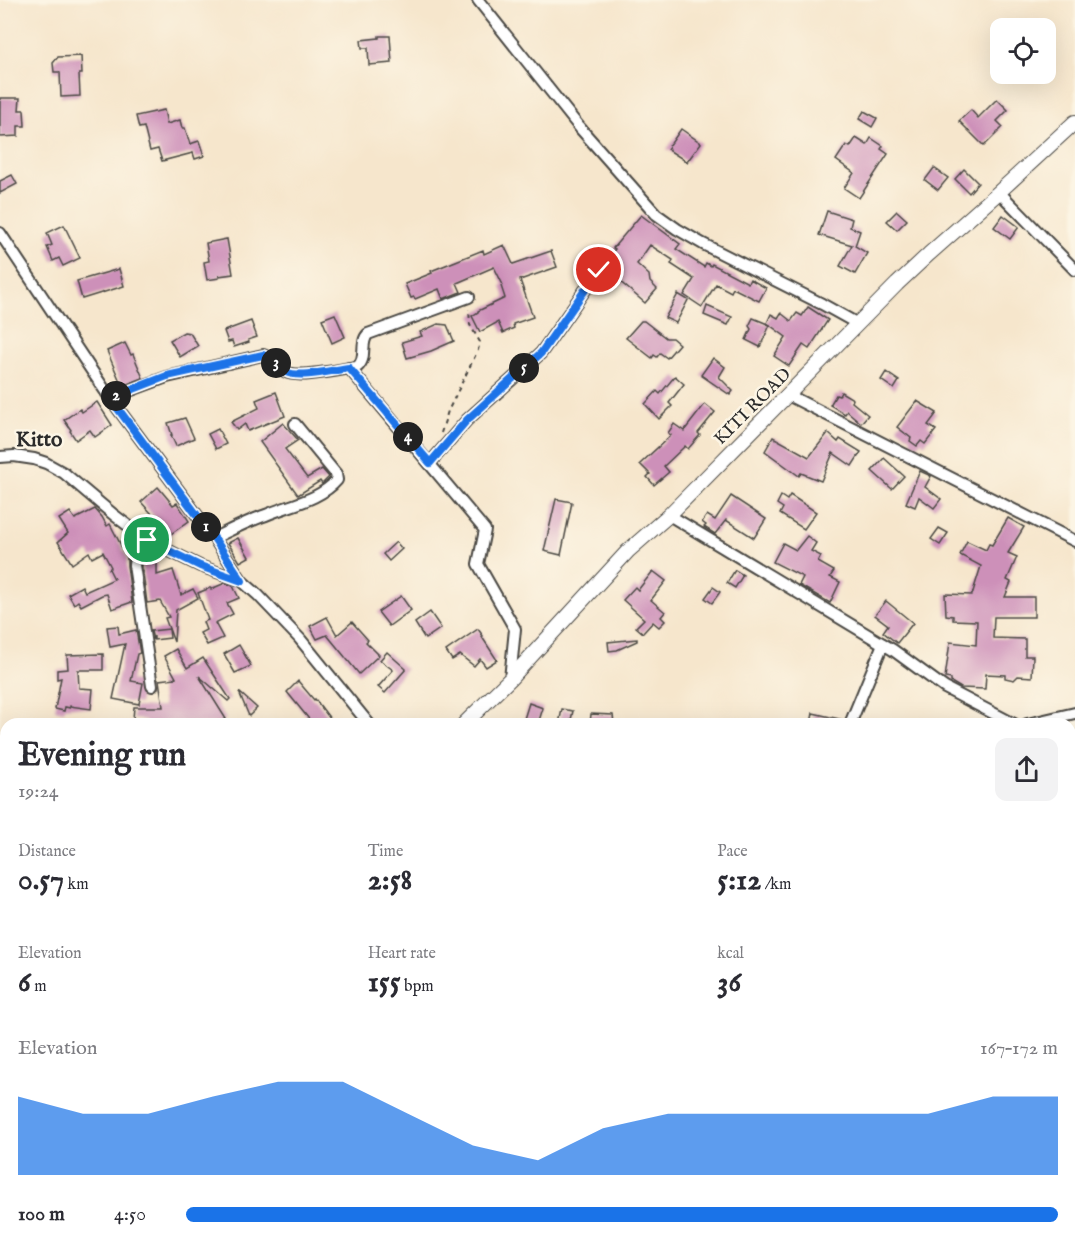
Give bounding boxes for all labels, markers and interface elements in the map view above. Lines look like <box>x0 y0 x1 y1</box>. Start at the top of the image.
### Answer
map controls <box>990 18 1056 84</box>
button: locate <box>990 18 1056 84</box>
pin <box>573 244 624 295</box>
icon: check <box>582 253 615 286</box>
pin: 3 <box>261 348 291 378</box>
text: 3 <box>273 353 279 373</box>
pin: 5 <box>509 353 539 383</box>
text: 5 <box>521 358 527 378</box>
street label: KITI ROAD <box>710 364 797 451</box>
pin: 2 <box>101 381 131 411</box>
text: 2 <box>112 386 120 406</box>
pin: 4 <box>393 422 423 452</box>
district label: Kitto <box>16 427 63 454</box>
text: 4 <box>404 427 412 447</box>
pin: 1 <box>191 512 221 542</box>
pin <box>121 514 172 565</box>
text: 1 <box>203 517 209 537</box>
icon: arrive <box>130 523 163 556</box>
text: Evening run <box>18 735 186 777</box>
button: share <box>995 738 1058 801</box>
text: 19:24 <box>18 779 59 804</box>
text: Distance <box>18 842 76 862</box>
text: Time <box>368 842 403 862</box>
text: Pace <box>717 842 748 862</box>
text: 0.57 <box>18 862 64 900</box>
text: 2:58 <box>368 862 412 900</box>
text: 5:12 <box>717 862 761 900</box>
text: km <box>64 875 89 895</box>
text: /km <box>761 875 791 895</box>
text: Elevation <box>18 944 81 964</box>
text: Heart rate <box>368 944 436 964</box>
text: kcal <box>717 944 744 964</box>
text: 6 <box>18 964 31 1002</box>
text: 155 <box>368 964 401 1002</box>
text: 36 <box>717 964 741 1002</box>
text: m <box>31 977 47 997</box>
text: bpm <box>401 977 434 997</box>
text: Elevation <box>18 1036 97 1061</box>
text: 167–172 m <box>980 1036 1058 1061</box>
text: 100 m <box>18 1202 65 1227</box>
text: 4:50 <box>114 1202 146 1227</box>

